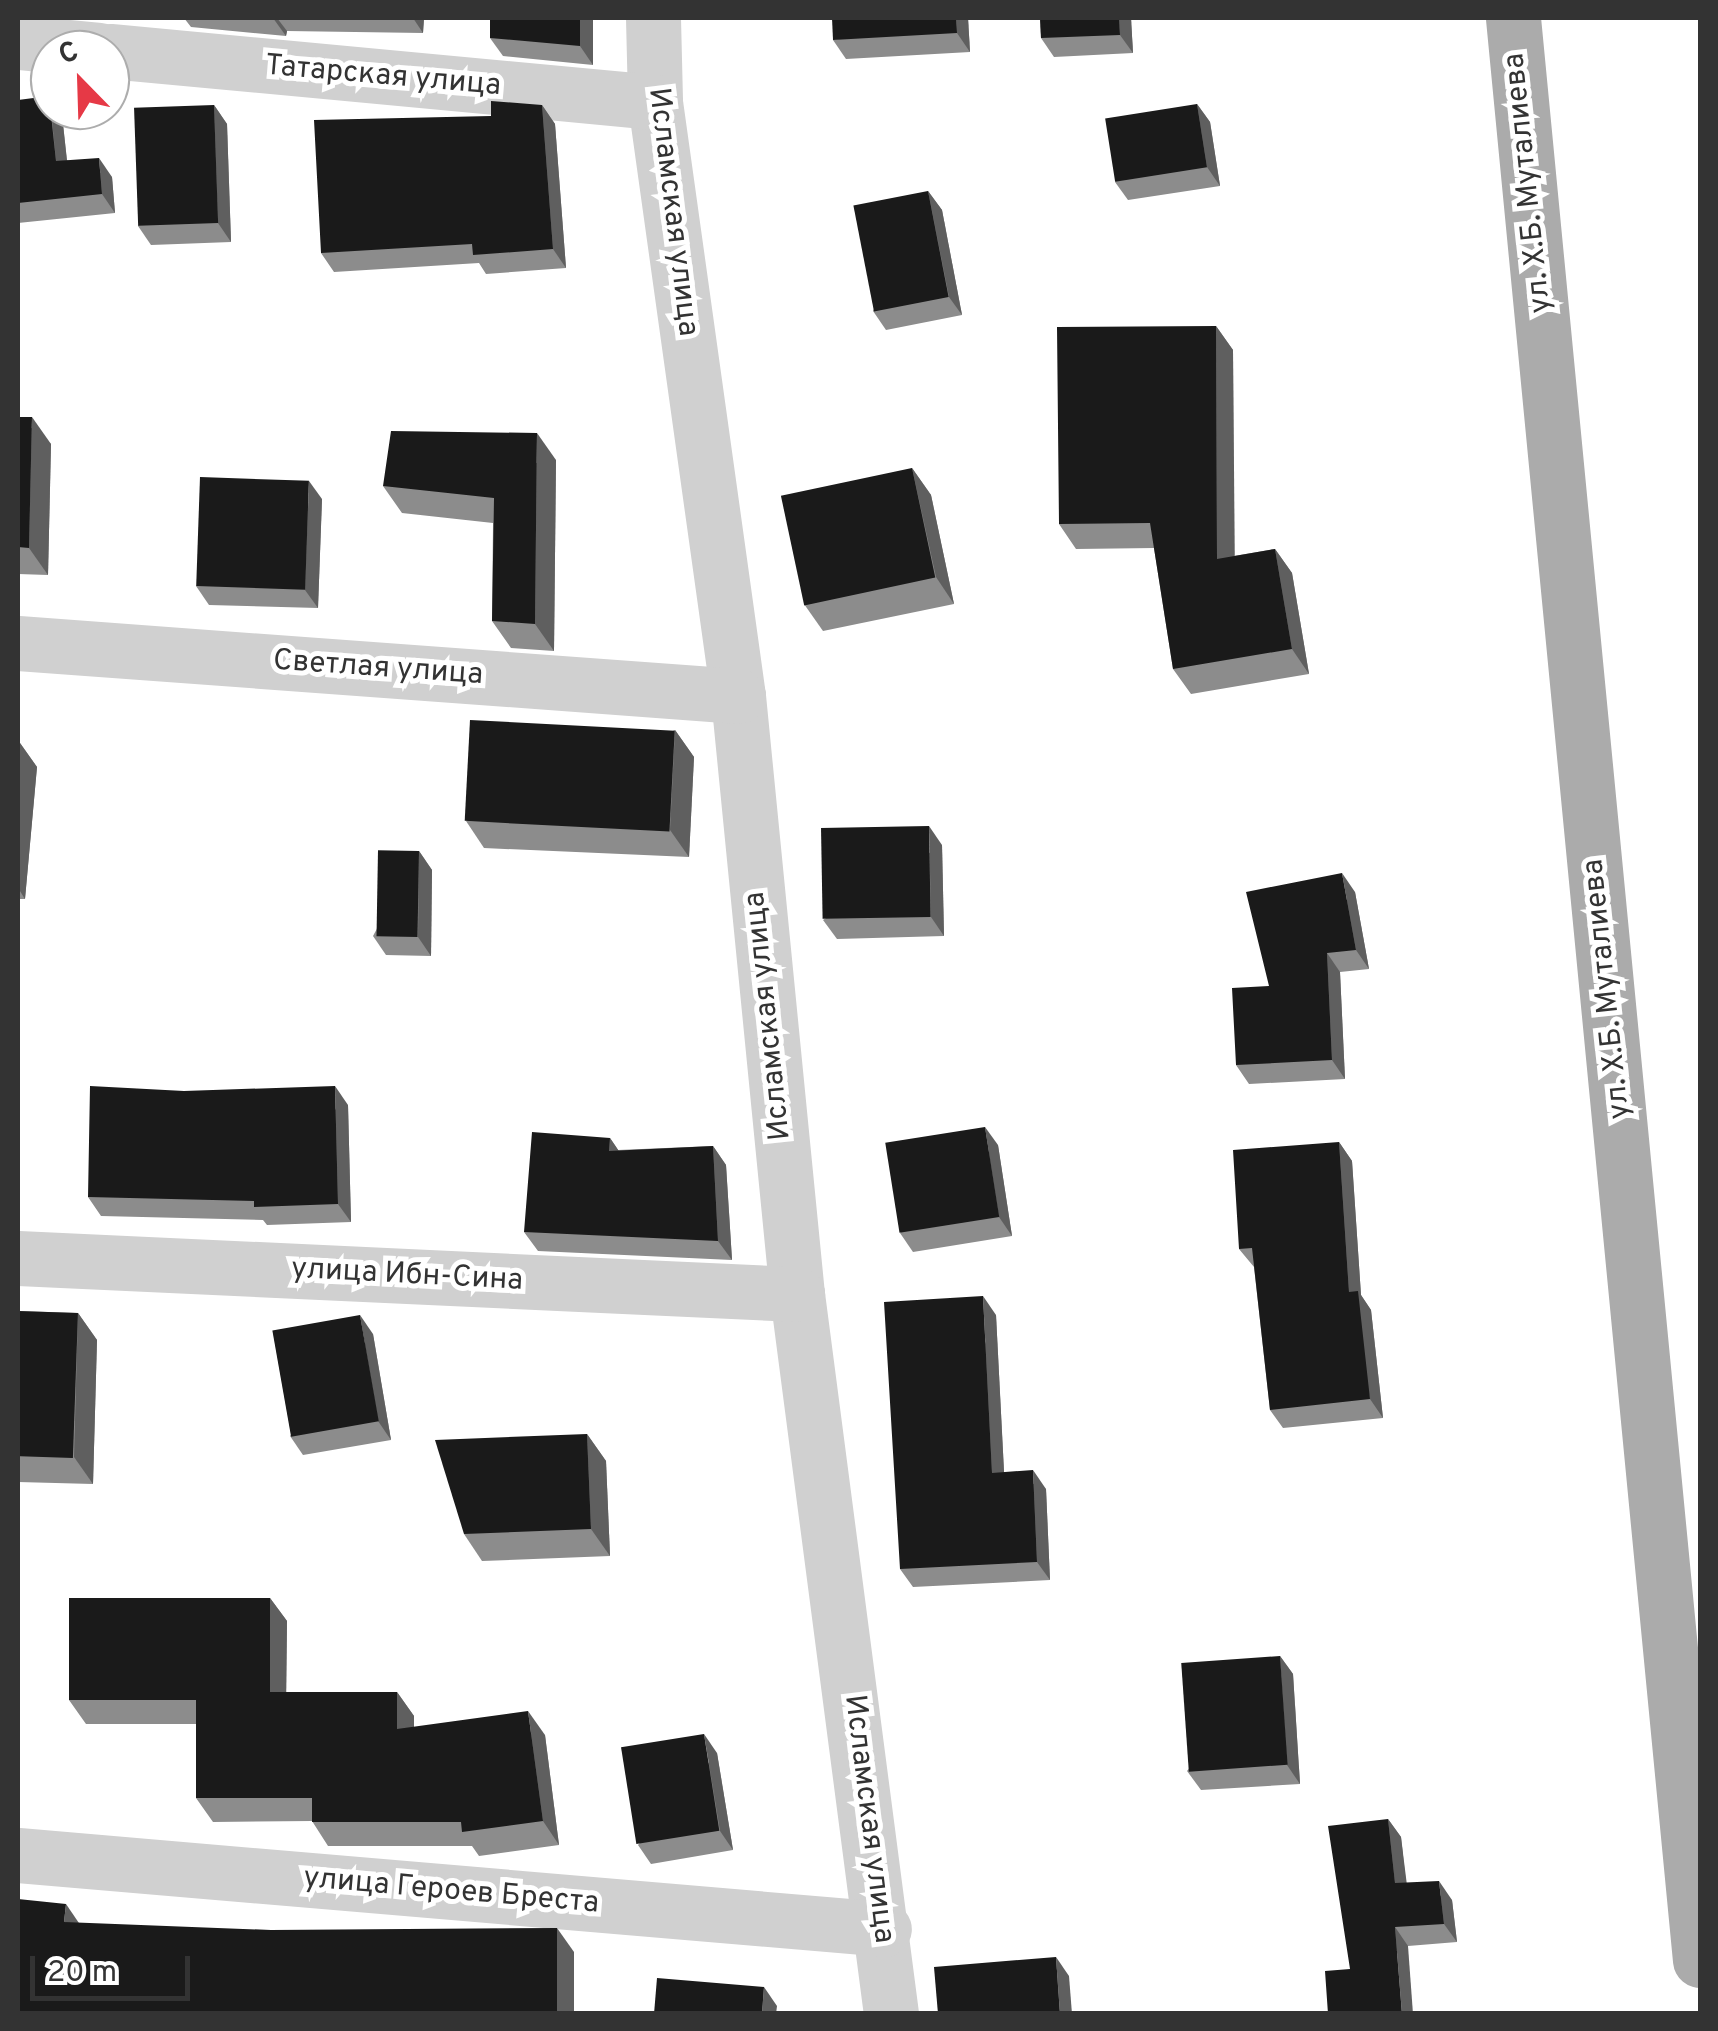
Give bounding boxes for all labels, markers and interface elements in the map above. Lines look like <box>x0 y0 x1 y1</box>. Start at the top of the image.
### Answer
north arrow <box>30 30 130 130</box>
text: С <box>54 34 84 74</box>
street label: Татарская улица <box>264 49 502 105</box>
street label: ул. Х.Б. Муталиева <box>1497 51 1561 315</box>
street label: Исламская улица <box>639 86 705 338</box>
street label: Светлая улица <box>272 644 484 694</box>
street label: ул. Х.Б. Муталиева <box>1576 857 1640 1121</box>
street label: Исламская улица <box>738 890 800 1142</box>
street label: улица Ибн-Сина <box>290 1252 524 1300</box>
street label: Исламская улица <box>835 1693 901 1945</box>
street label: улица Героев Бреста <box>302 1861 600 1923</box>
scale bar <box>35 1936 195 1998</box>
text: 20 m <box>47 1955 117 1992</box>

